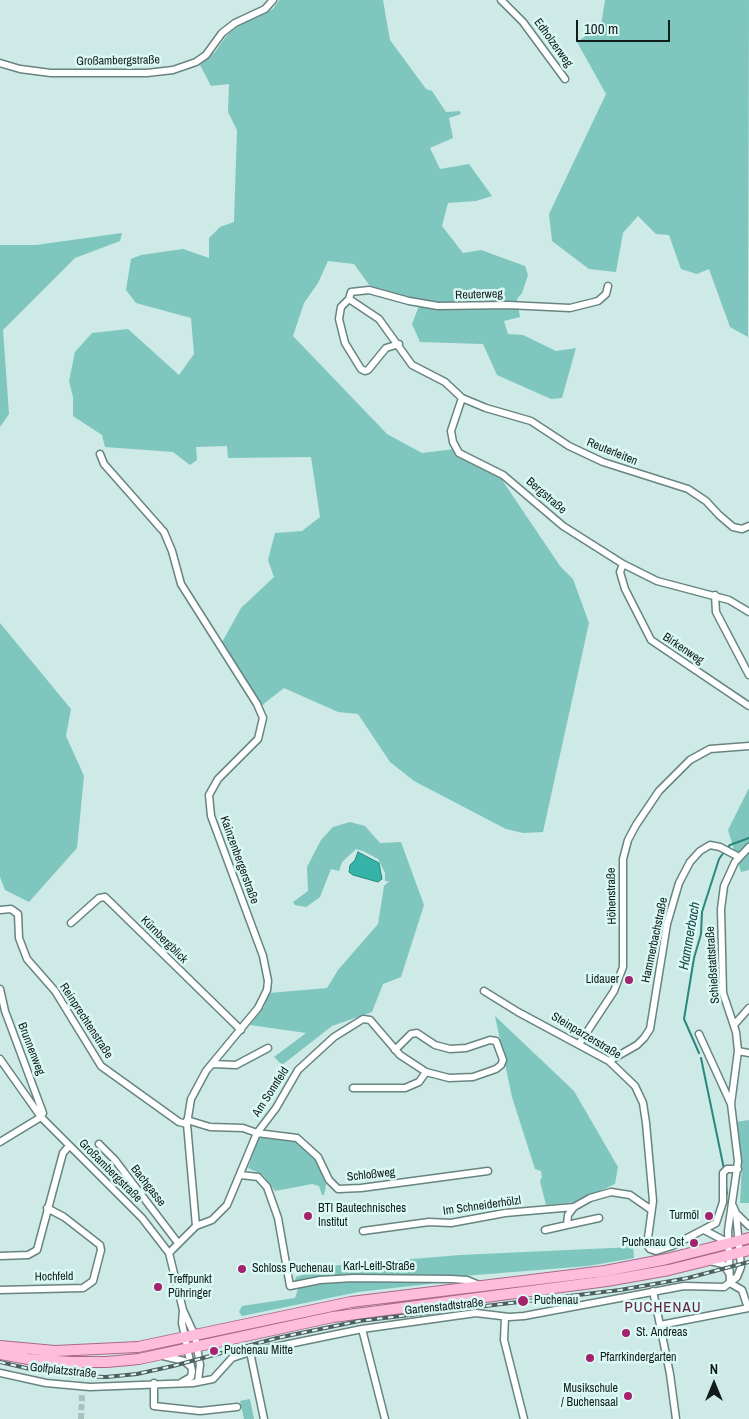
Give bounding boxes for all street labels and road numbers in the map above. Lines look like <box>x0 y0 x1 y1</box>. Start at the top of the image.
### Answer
street label: Edholzerweg <box>530 16 576 70</box>
street label: Großambergstraße <box>76 53 160 69</box>
street label: Reuterweg <box>455 287 503 303</box>
street label: Reuterleiten <box>584 435 640 469</box>
street label: Bergstraße <box>523 475 569 517</box>
street label: Birkenweg <box>660 630 706 668</box>
street label: Kainzenbergerstraße <box>216 814 262 906</box>
street label: Höhenstraße <box>604 867 620 925</box>
street label: Hammerbachstraße <box>639 896 671 984</box>
street label: Kürnbergblick <box>137 913 191 967</box>
street label: Schießstattstraße <box>703 926 723 1004</box>
street label: Reinprechtenstraße <box>56 981 116 1061</box>
street label: Steinparzerstraße <box>549 1010 623 1062</box>
street label: Brunnenweg <box>14 1021 48 1077</box>
street label: Am Sonnfeld <box>250 1064 292 1120</box>
street label: Großambergstraße <box>75 1136 145 1206</box>
street label: Bachgasse <box>127 1162 169 1210</box>
street label: Schloßweg <box>346 1165 396 1185</box>
street label: Im Schneiderhölzl <box>442 1193 522 1219</box>
street label: Karl-Leitl-Straße <box>343 1260 415 1274</box>
street label: Hochfeld <box>34 1269 74 1285</box>
street label: Gartenstadtstraße <box>404 1296 484 1318</box>
street label: Golfplatzstraße <box>29 1360 97 1382</box>

